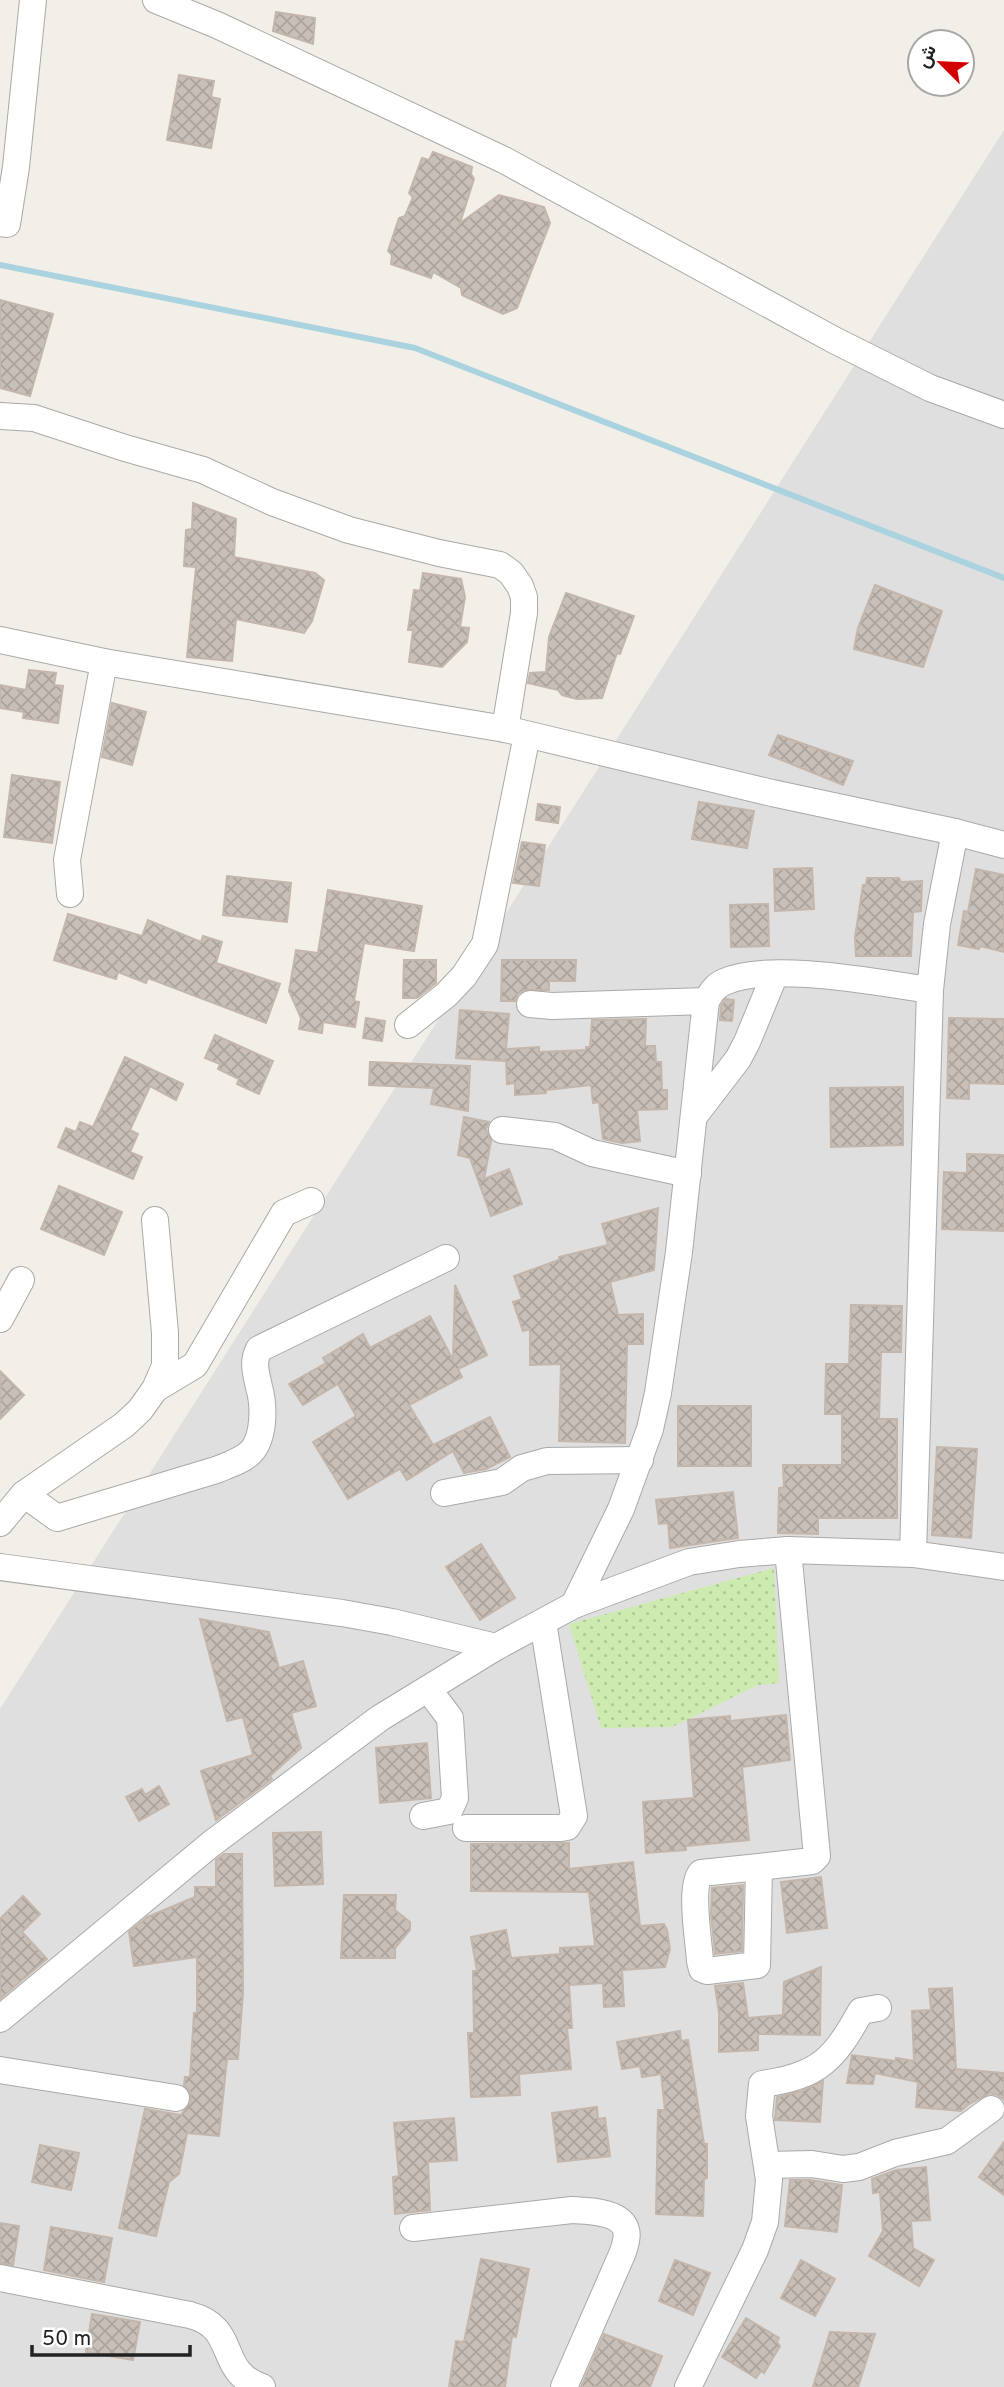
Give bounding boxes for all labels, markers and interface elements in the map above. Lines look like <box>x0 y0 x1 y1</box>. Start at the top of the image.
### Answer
north arrow <box>906 28 976 98</box>
text: ش <box>912 41 943 72</box>
scale bar <box>32 2314 189 2358</box>
text: 50 m <box>42 2326 91 2353</box>

